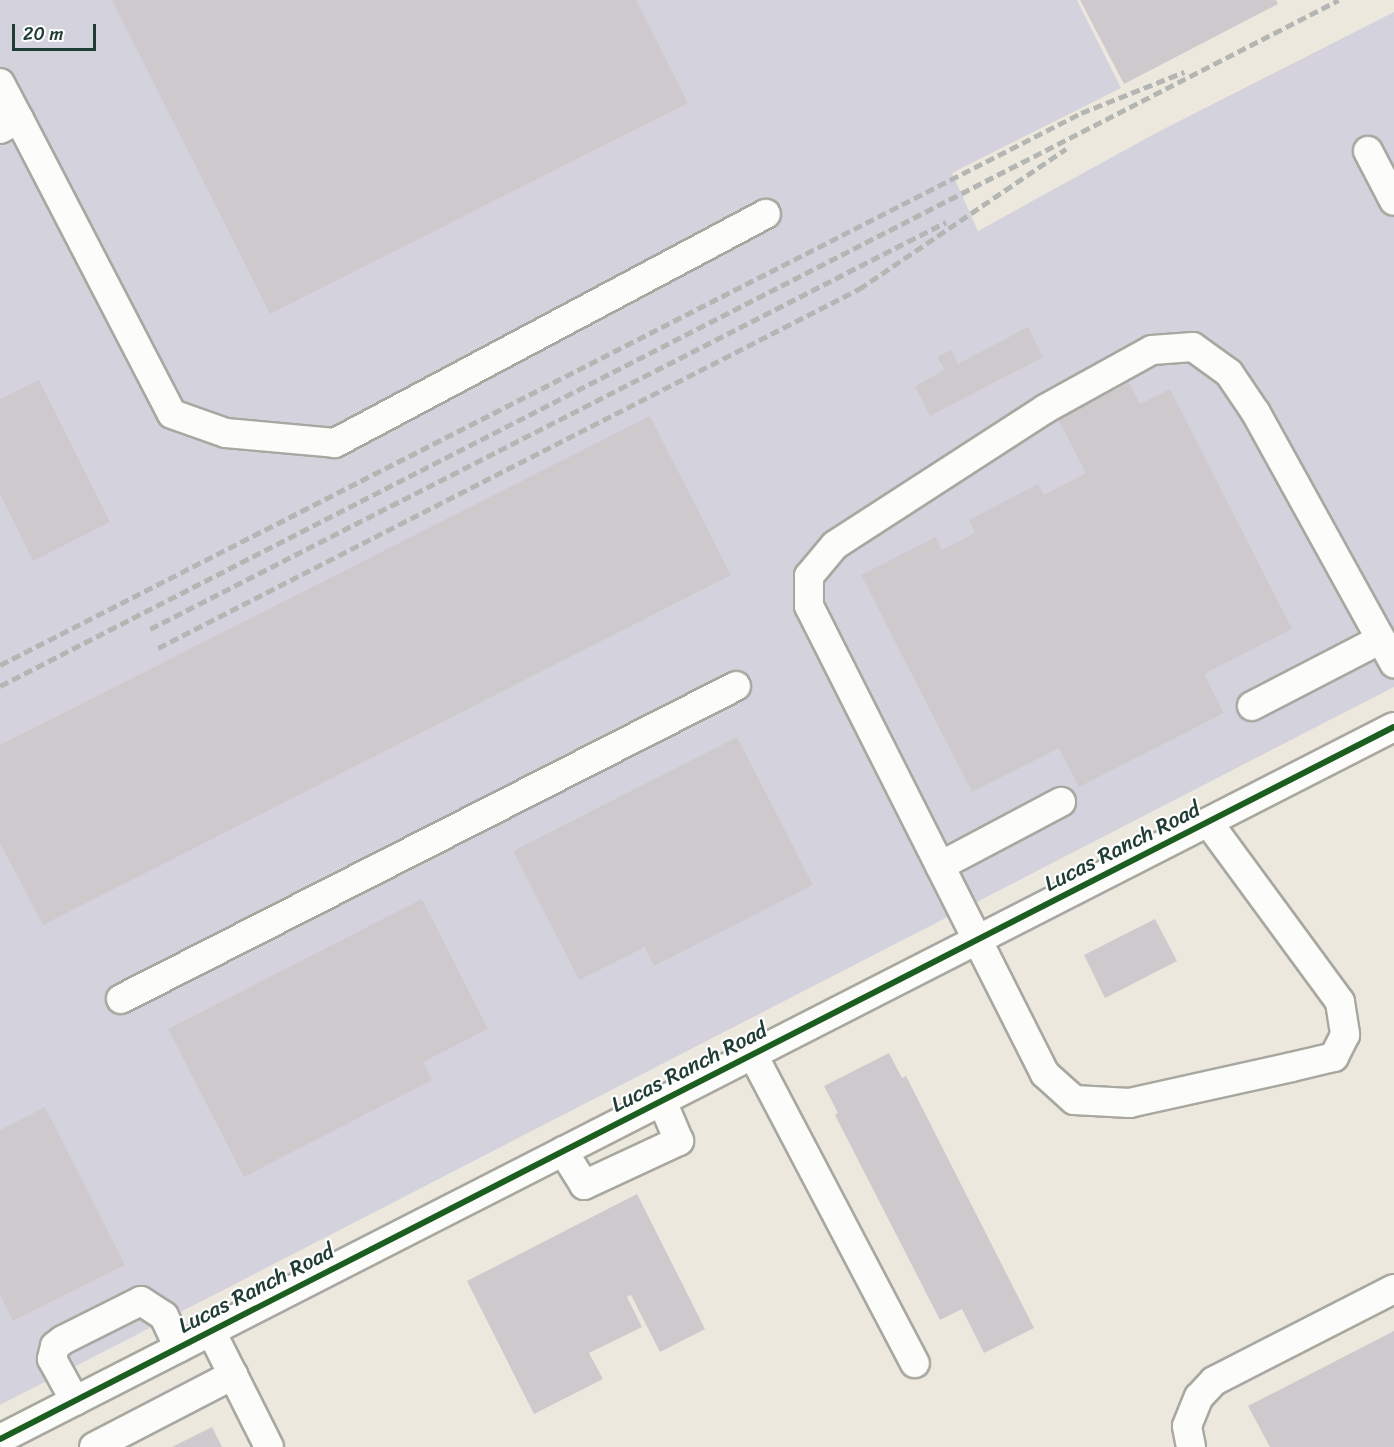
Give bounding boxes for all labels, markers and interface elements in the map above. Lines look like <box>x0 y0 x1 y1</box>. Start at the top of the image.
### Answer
scale bar <box>15 12 99 50</box>
text: 20 m <box>23 18 63 50</box>
street label: Lucas Ranch Road <box>1040 795 1204 897</box>
street label: Lucas Ranch Road <box>607 1016 771 1118</box>
street label: Lucas Ranch Road <box>174 1237 338 1339</box>

